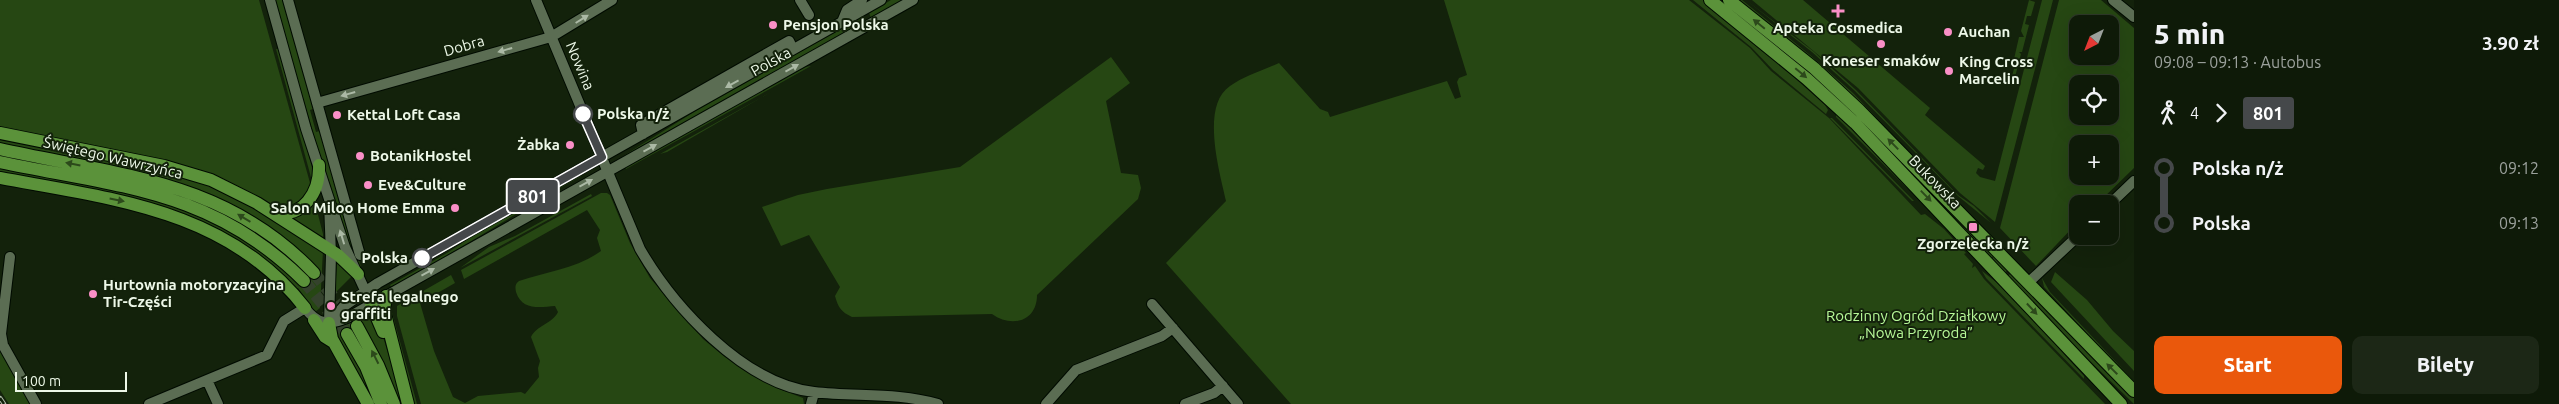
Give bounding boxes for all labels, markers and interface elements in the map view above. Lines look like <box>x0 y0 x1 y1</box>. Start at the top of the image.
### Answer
marker: Apteka Cosmedica <box>1832 5 1844 17</box>
one-way arrow <box>576 14 589 24</box>
north arrow <box>2069 15 2119 65</box>
map controls <box>2069 15 2119 245</box>
place label: Pensjon Polska <box>783 16 889 33</box>
one-way arrow <box>1753 18 1766 29</box>
text: 5 min <box>2154 18 2225 49</box>
marker: Pensjon Polska <box>767 19 779 31</box>
place label: Apteka Cosmedica <box>1773 19 1903 36</box>
place label: Auchan <box>1958 23 2010 40</box>
marker: Auchan <box>1942 26 1954 38</box>
street label: Dobra <box>442 32 486 59</box>
text: 3.90 zł <box>2482 32 2539 54</box>
marker: Koneser smaków <box>1875 38 1887 50</box>
street label: Nowina <box>563 39 598 93</box>
street label: Polska <box>748 44 794 79</box>
one-way arrow <box>497 47 512 55</box>
place label: Koneser smaków <box>1822 52 1940 69</box>
place label: King Cross Marcelin <box>1959 53 2033 87</box>
text: 09:08 – 09:13 · Autobus <box>2154 53 2321 71</box>
one-way arrow <box>784 64 799 72</box>
marker: King Cross Marcelin <box>1943 65 1955 77</box>
one-way arrow <box>1794 68 1807 79</box>
button: locate <box>2069 75 2119 125</box>
one-way arrow <box>724 80 739 88</box>
one-way arrow <box>341 91 356 99</box>
icon: walk <box>2154 99 2182 127</box>
icon: forward <box>2207 99 2235 127</box>
text: 801 <box>2253 103 2284 123</box>
marker: Polska n/ż <box>573 104 593 124</box>
text: 4 <box>2190 104 2199 122</box>
place label: Polska n/ż <box>597 105 669 122</box>
place label: Kettal Loft Casa <box>347 106 461 123</box>
marker: Kettal Loft Casa <box>331 109 343 121</box>
street label: Świętego Wawrzyńca <box>42 133 184 182</box>
button: + <box>2069 135 2119 185</box>
place label: Żabka <box>517 136 560 153</box>
one-way arrow <box>1887 138 1899 150</box>
marker: Żabka <box>564 139 576 151</box>
one-way arrow <box>643 143 656 152</box>
place label: BotanikHostel <box>370 147 472 164</box>
marker: BotanikHostel <box>354 150 366 162</box>
street label: Bukowska <box>1906 151 1965 212</box>
text: Polska n/ż <box>2192 157 2284 179</box>
one-way arrow <box>65 159 81 167</box>
text: 09:12 <box>2499 159 2539 177</box>
place label: Eve&Culture <box>378 176 466 193</box>
marker: Eve&Culture <box>362 179 374 191</box>
one-way arrow <box>579 179 592 188</box>
line badge: 801 <box>504 180 562 212</box>
text: 801 <box>518 186 548 206</box>
one-way arrow <box>1920 190 1932 202</box>
button: − <box>2069 195 2119 245</box>
one-way arrow <box>109 197 125 205</box>
place label: Salon Miloo Home Emma <box>271 199 445 216</box>
marker: Salon Miloo Home Emma <box>449 202 461 214</box>
text: Polska <box>2192 212 2251 234</box>
one-way arrow <box>237 214 250 223</box>
text: 09:13 <box>2499 214 2539 232</box>
marker: Zgorzelecka n/ż <box>1967 221 1979 233</box>
one-way arrow <box>338 229 345 244</box>
place label: Zgorzelecka n/ż <box>1917 235 2029 252</box>
marker: Polska <box>412 248 432 268</box>
place label: Polska <box>362 249 408 266</box>
one-way arrow <box>421 267 435 276</box>
place label: Hurtownia motoryzacyjna Tir-Części <box>103 276 284 311</box>
marker: Hurtownia motoryzacyjna Tir-Części <box>87 288 99 300</box>
place label: Strefa legalnego graffiti <box>341 288 458 322</box>
marker: Strefa legalnego graffiti <box>325 300 337 312</box>
one-way arrow <box>2026 303 2038 315</box>
park label: Rodzinny Ogród Działkowy „Nowa Przyroda” <box>1826 307 2006 341</box>
button: Start <box>2154 336 2342 394</box>
button: Bilety <box>2352 336 2539 394</box>
one-way arrow <box>371 350 379 364</box>
one-way arrow <box>2107 363 2119 375</box>
scale bar <box>15 369 128 392</box>
text: 100 m <box>22 373 61 389</box>

